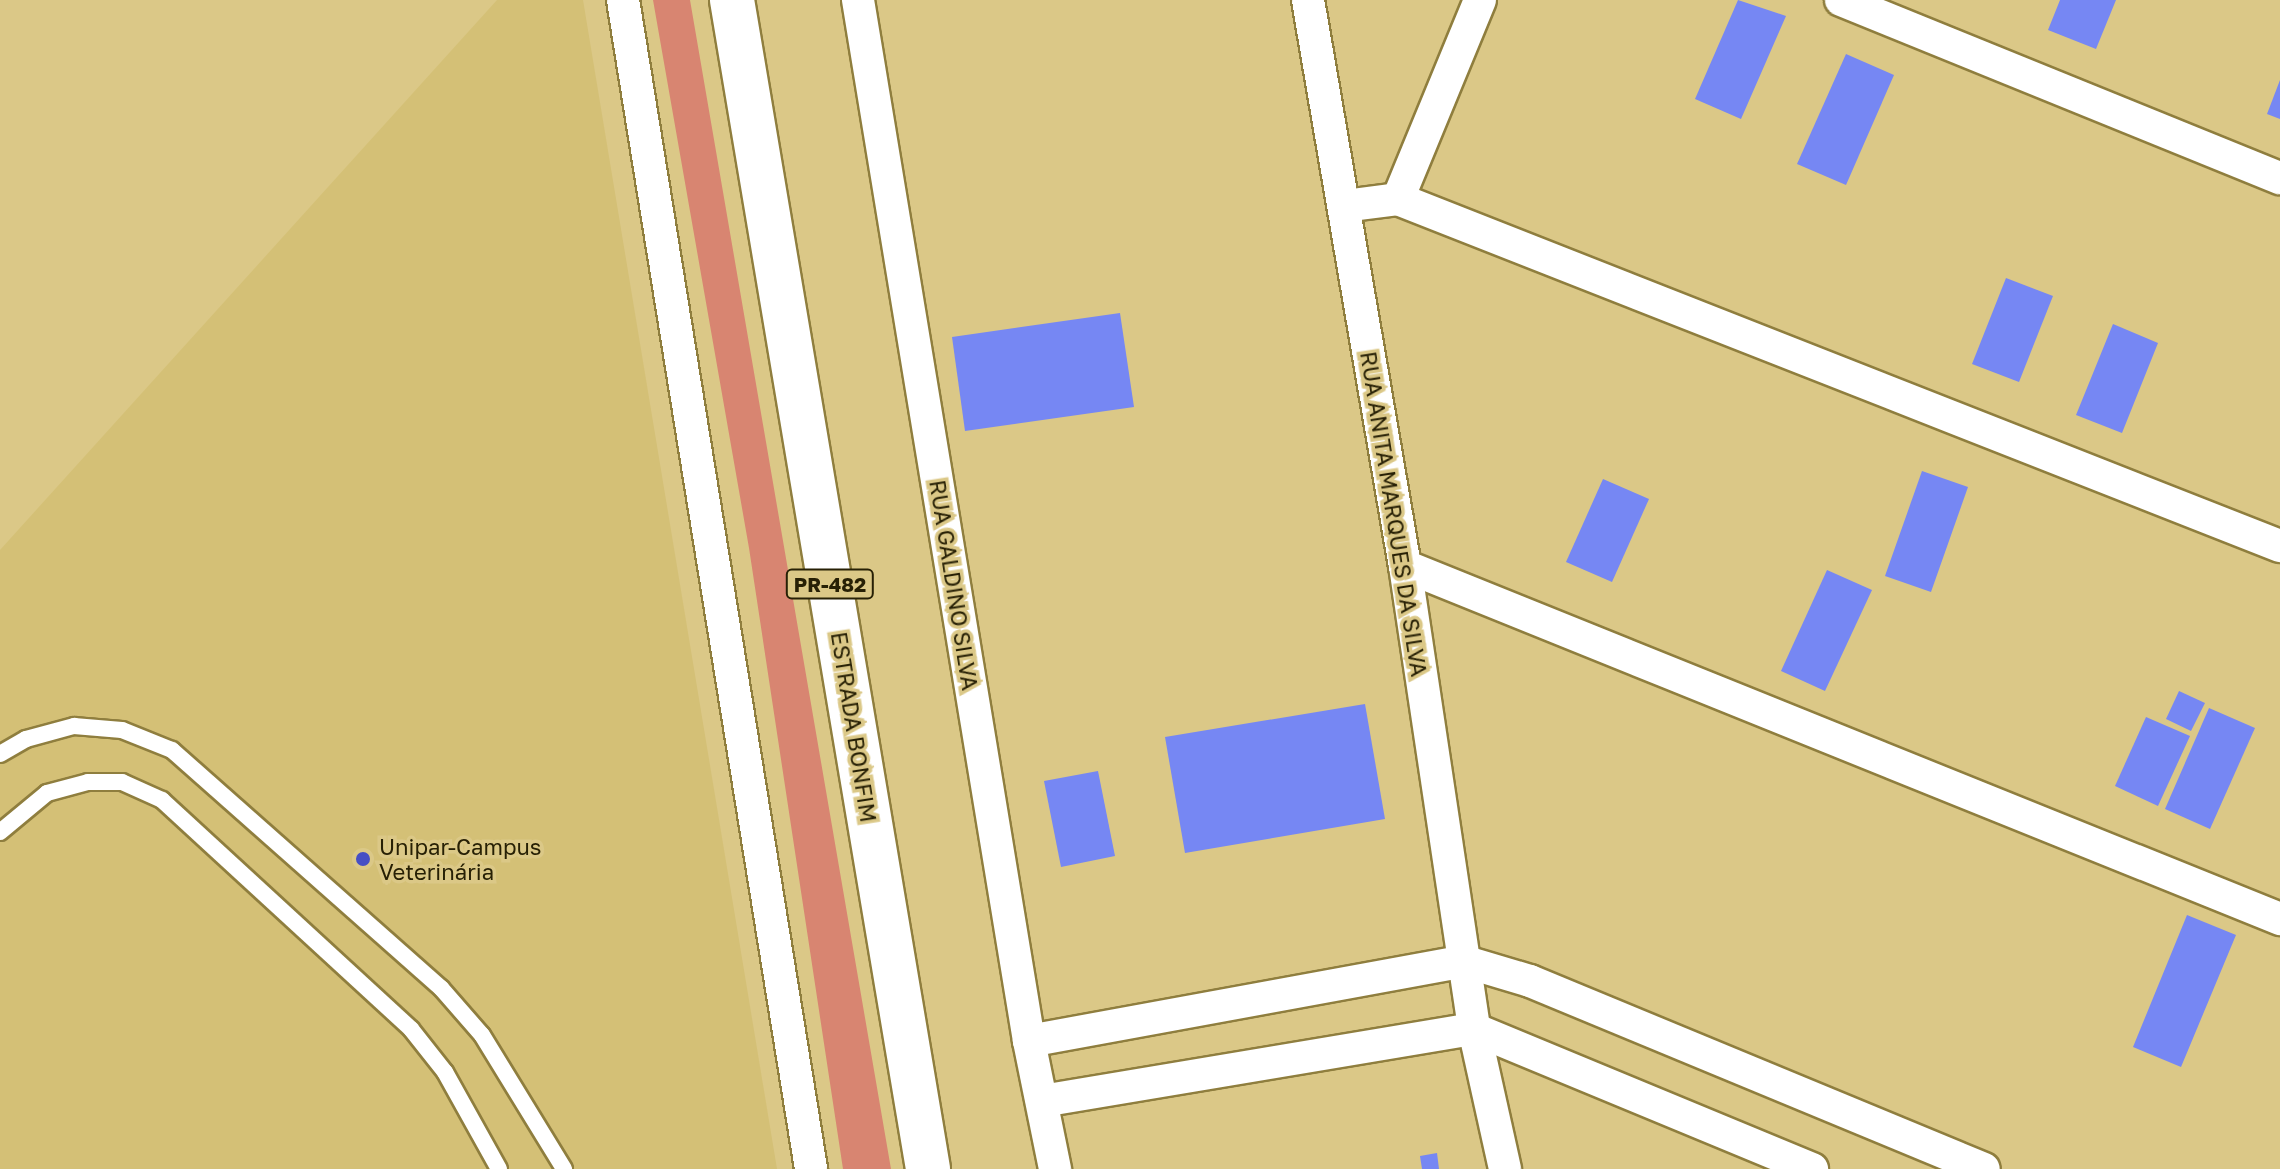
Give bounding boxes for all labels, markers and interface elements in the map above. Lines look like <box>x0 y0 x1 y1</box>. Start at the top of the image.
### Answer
street label: RUA ANITA MARQUES DA SILVA <box>1355 350 1433 678</box>
street label: RUA GALDINO SILVA <box>924 478 984 692</box>
road number: PR-482 <box>784 568 876 600</box>
street label: ESTRADA BONFIM <box>826 630 882 824</box>
place label: Unipar-Campus Veterinária <box>379 833 541 884</box>
marker: Unipar-Campus Veterinária <box>354 850 372 868</box>

